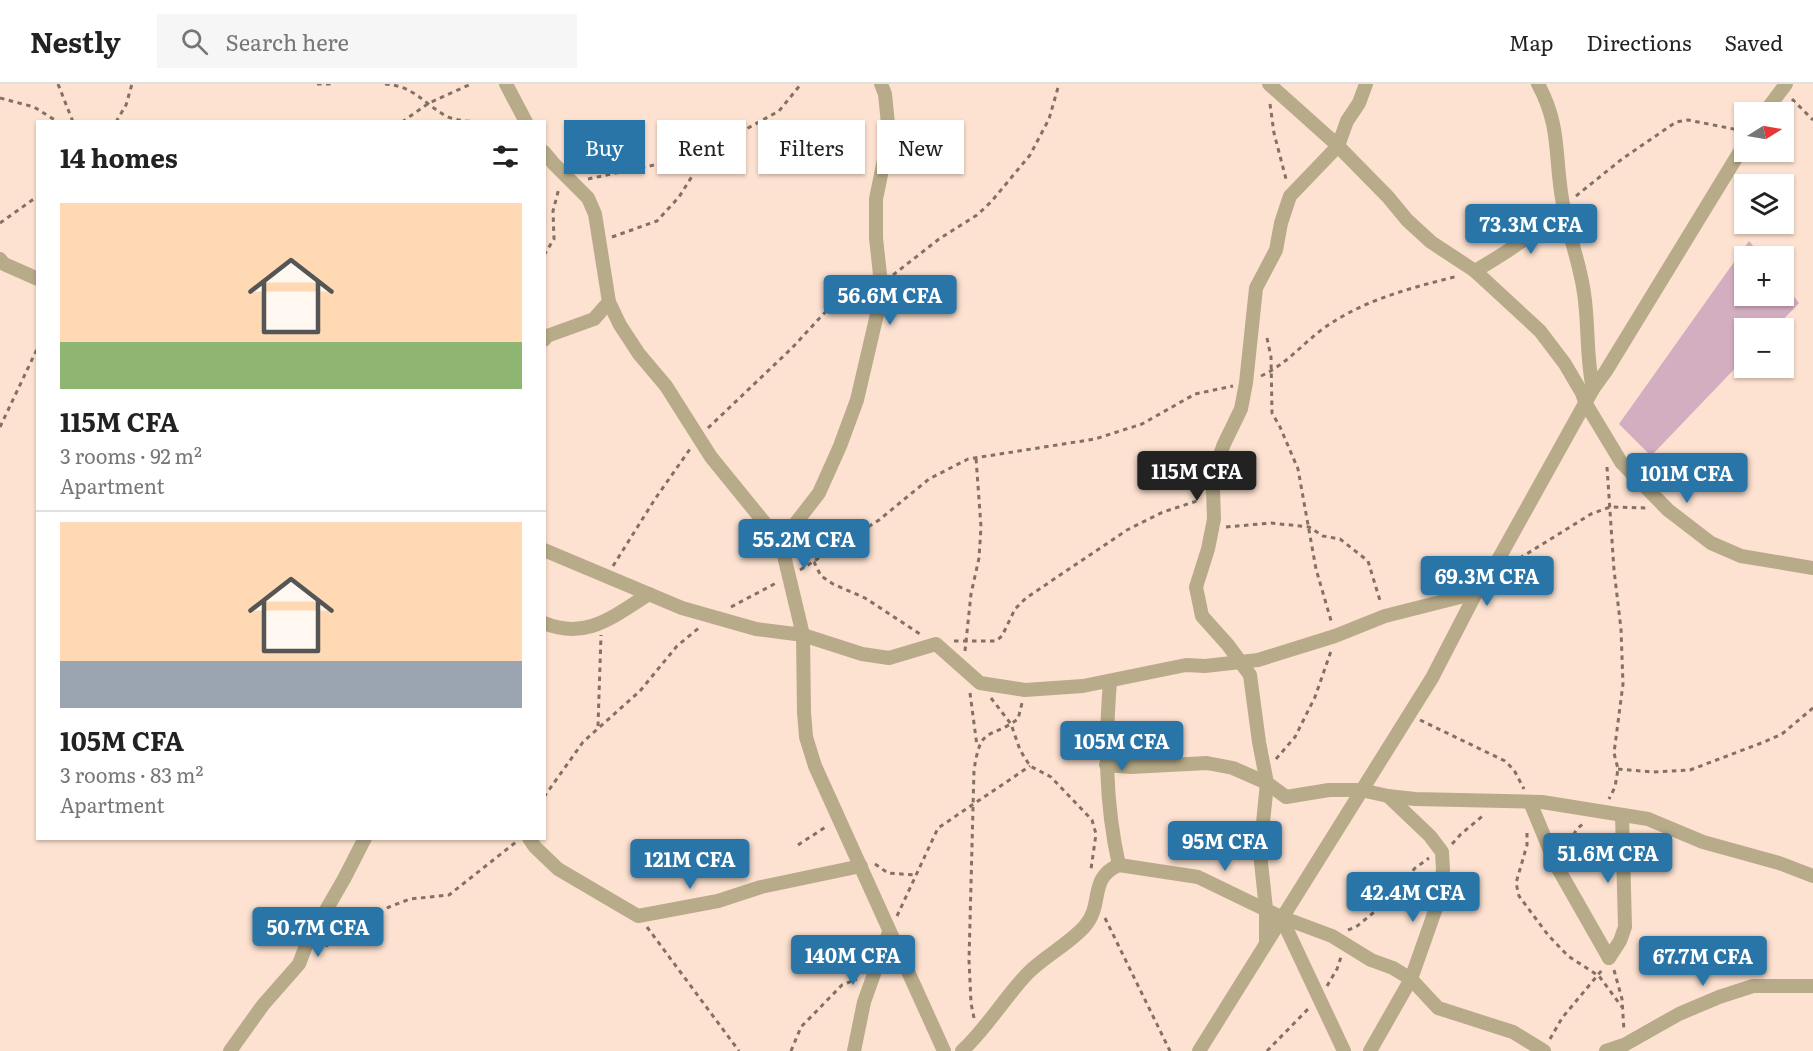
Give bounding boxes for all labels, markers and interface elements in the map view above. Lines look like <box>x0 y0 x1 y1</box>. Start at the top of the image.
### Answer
search box <box>157 14 577 68</box>
text: Nestly <box>30 20 121 62</box>
icon: search <box>178 25 211 58</box>
text: Search here <box>226 25 349 58</box>
text: Map <box>1509 26 1554 57</box>
text: Directions <box>1587 26 1692 57</box>
text: Saved <box>1725 26 1783 57</box>
north arrow <box>1734 102 1794 162</box>
map controls <box>1734 102 1794 378</box>
chip: Buy <box>564 120 645 174</box>
chip: Rent <box>657 120 746 174</box>
chip: Filters <box>758 120 865 174</box>
chip: New <box>877 120 964 174</box>
text: 14 homes <box>60 137 178 176</box>
icon: filters <box>489 140 522 173</box>
button: layers <box>1734 174 1794 234</box>
pin: 73.3M CFA <box>1462 204 1600 255</box>
text: 73.3M CFA <box>1479 208 1583 238</box>
icon: home <box>237 242 345 350</box>
button: + <box>1734 246 1794 306</box>
pin: 56.6M CFA <box>821 275 959 326</box>
text: 56.6M CFA <box>838 279 942 309</box>
button: − <box>1734 318 1794 378</box>
text: 115M CFA <box>60 401 179 440</box>
text: 3 rooms · 92 m² <box>60 440 202 470</box>
pin: 115M CFA <box>1135 451 1259 502</box>
pin: 101M CFA <box>1625 453 1749 504</box>
text: 115M CFA <box>1151 455 1243 485</box>
text: 101M CFA <box>1641 457 1733 487</box>
text: Apartment <box>60 470 165 500</box>
pin: 55.2M CFA <box>735 519 873 570</box>
text: 55.2M CFA <box>752 523 856 553</box>
pin: 69.3M CFA <box>1418 556 1556 607</box>
text: 69.3M CFA <box>1435 560 1539 590</box>
icon: home <box>237 561 345 669</box>
text: 105M CFA <box>60 720 184 759</box>
pin: 105M CFA <box>1060 721 1184 772</box>
text: 105M CFA <box>1074 725 1170 755</box>
text: 3 rooms · 83 m² <box>60 759 203 789</box>
text: Apartment <box>60 789 165 819</box>
pin: 95M CFA <box>1170 821 1280 872</box>
text: 95M CFA <box>1182 825 1268 855</box>
pin: 51.6M CFA <box>1539 833 1677 884</box>
text: 51.6M CFA <box>1557 837 1659 867</box>
pin: 121M CFA <box>628 839 752 890</box>
text: 121M CFA <box>644 843 736 873</box>
pin: 42.4M CFA <box>1344 872 1482 923</box>
text: 42.4M CFA <box>1361 876 1465 906</box>
pin: 50.7M CFA <box>249 907 387 958</box>
text: 50.7M CFA <box>266 911 370 941</box>
pin: 140M CFA <box>791 935 915 986</box>
pin: 67.7M CFA <box>1634 936 1772 987</box>
text: 140M CFA <box>805 939 901 969</box>
text: 67.7M CFA <box>1653 940 1753 970</box>

